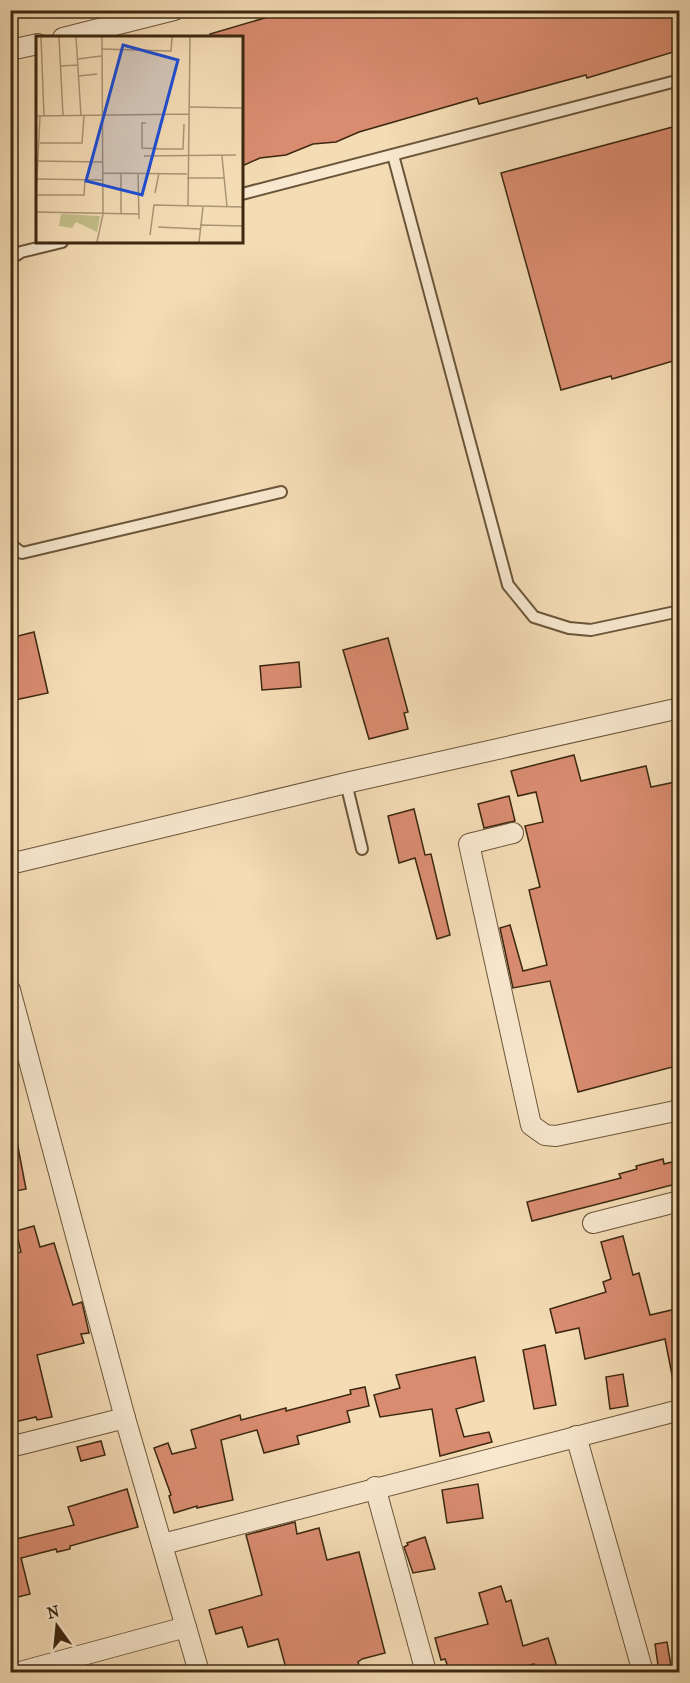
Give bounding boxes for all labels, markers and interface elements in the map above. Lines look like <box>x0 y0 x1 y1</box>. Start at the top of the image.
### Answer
inset map <box>36 36 243 243</box>
north arrow <box>27 1596 87 1656</box>
text: N <box>45 1601 62 1623</box>

